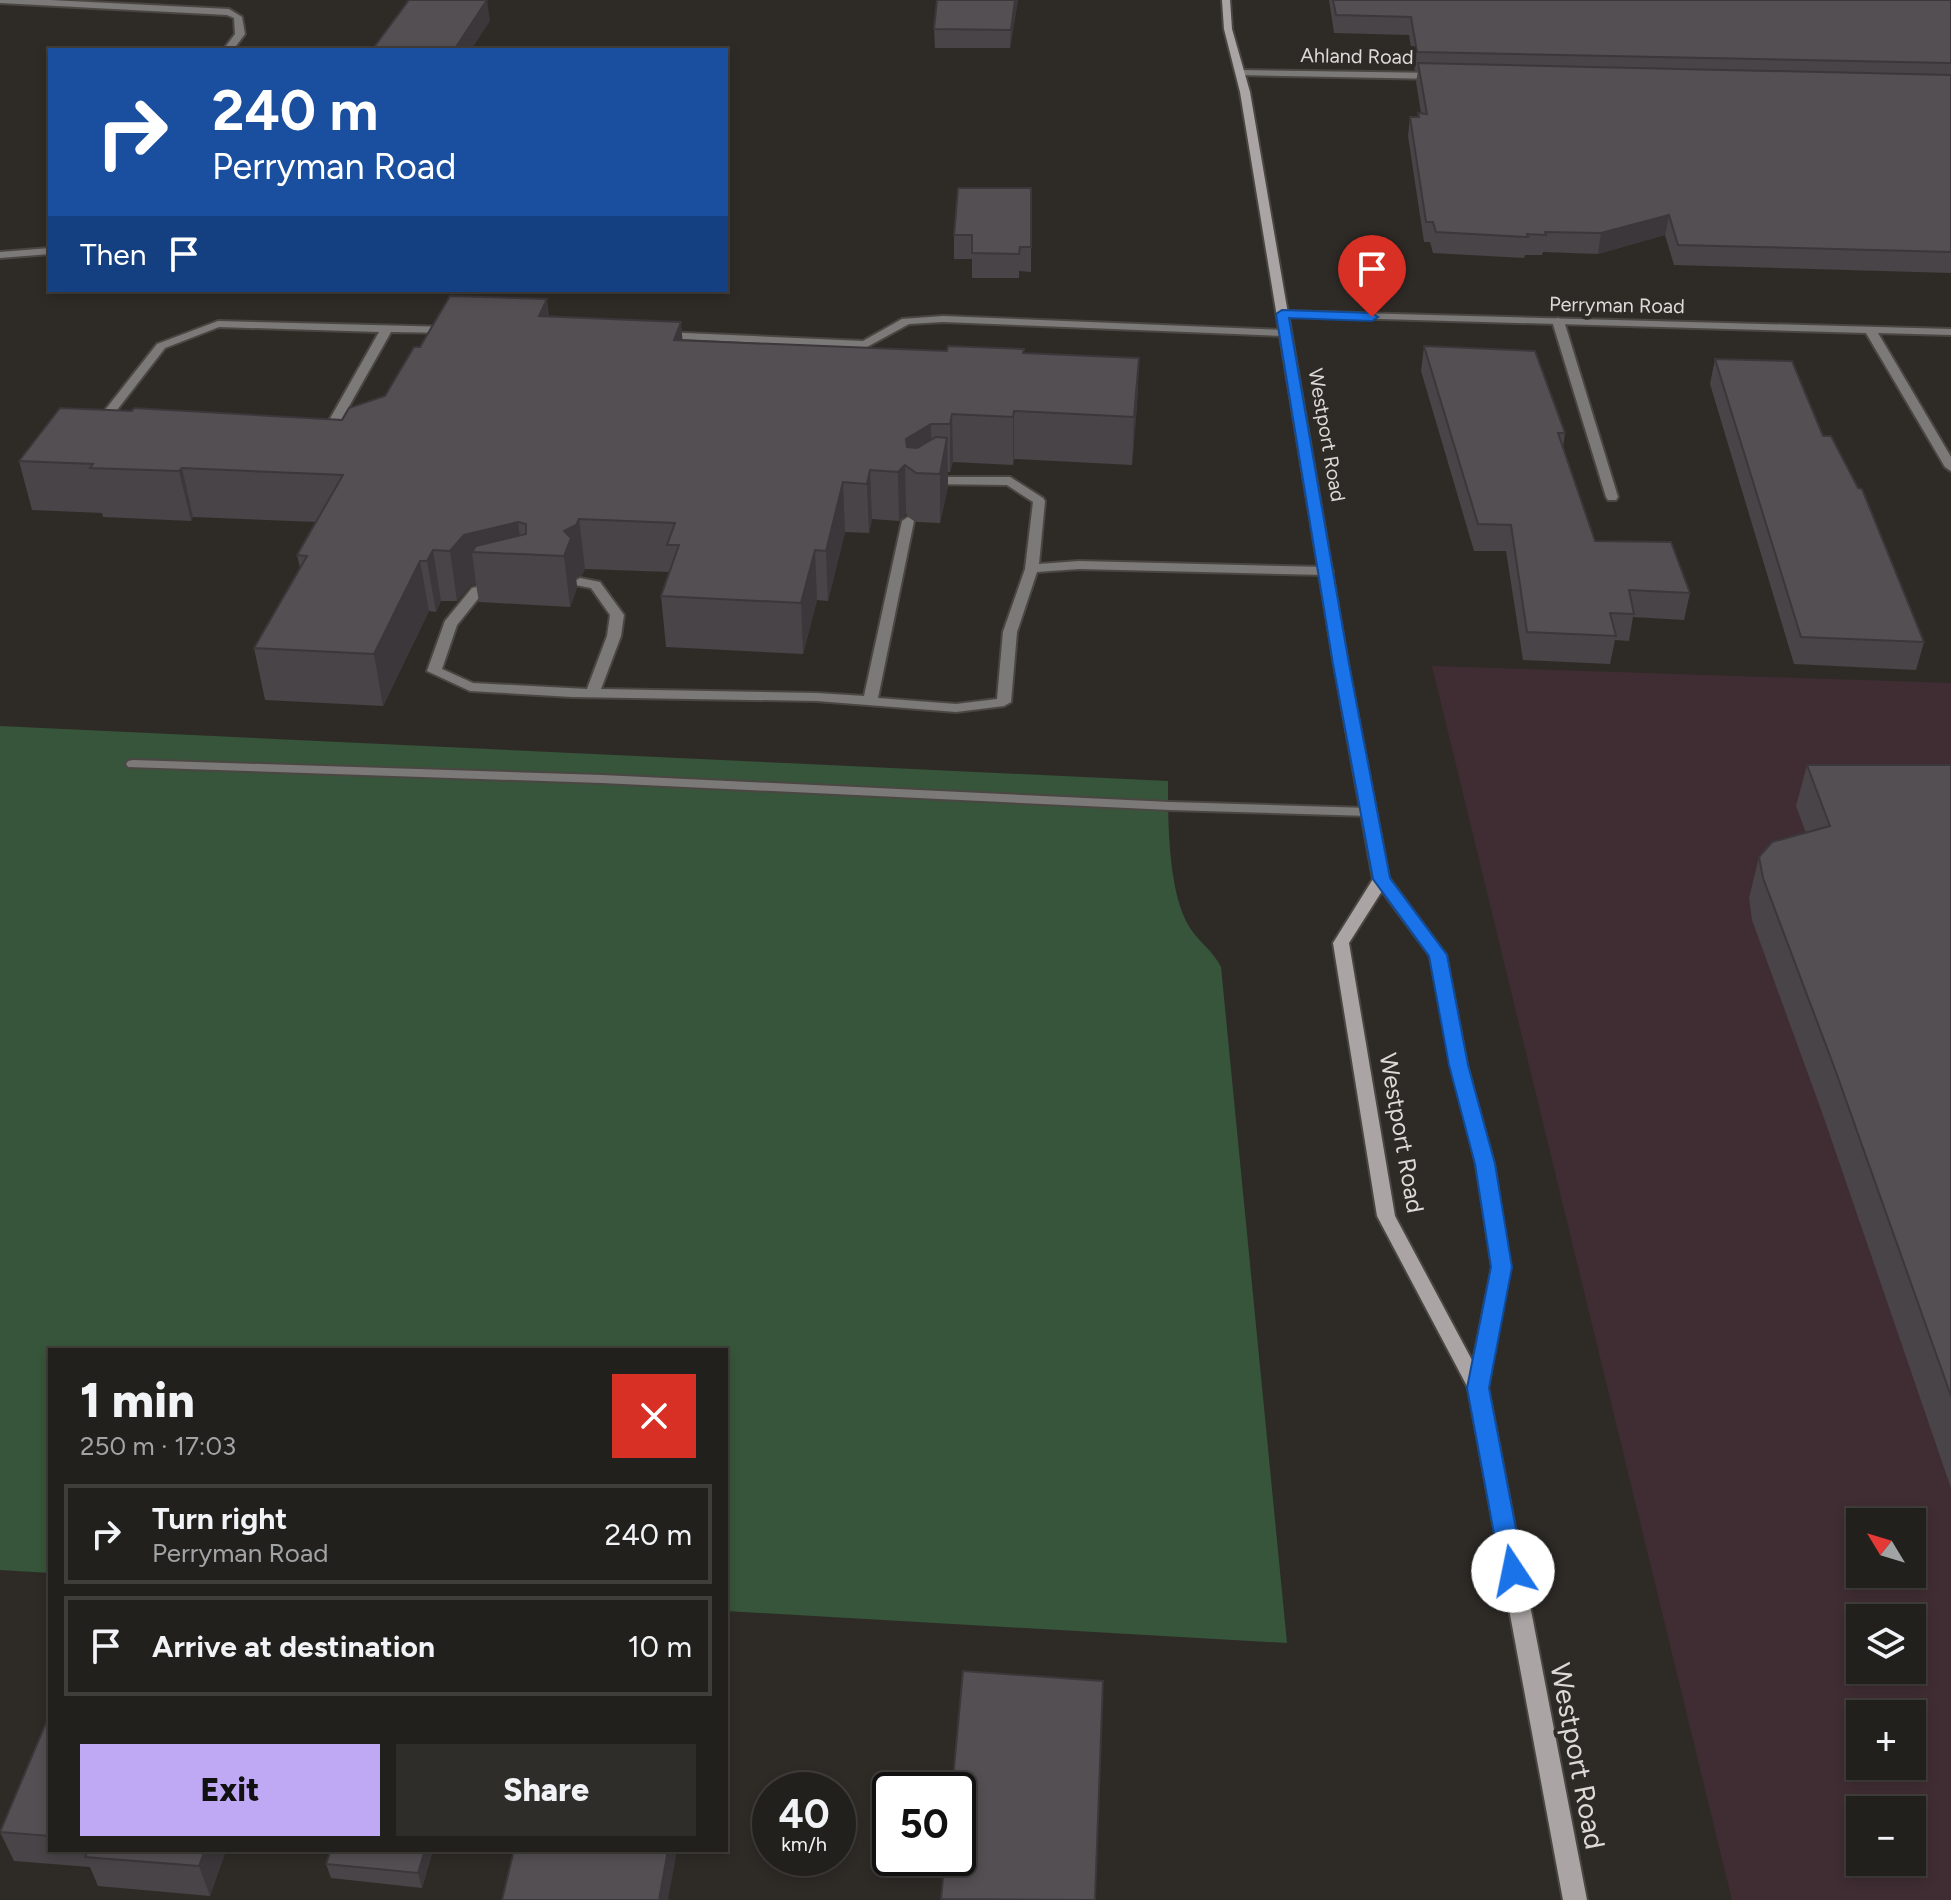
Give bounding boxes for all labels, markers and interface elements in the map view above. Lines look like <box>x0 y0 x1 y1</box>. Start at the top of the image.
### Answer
street label: Ahland Road <box>1300 43 1414 69</box>
text: 240 m <box>212 77 378 144</box>
icon: right <box>80 80 184 184</box>
text: Perryman Road <box>212 145 456 188</box>
icon: arrive <box>162 232 206 276</box>
pin <box>1338 235 1406 317</box>
text: Then <box>80 236 146 273</box>
icon: arrive <box>1350 247 1394 291</box>
street label: Perryman Road <box>1549 292 1685 318</box>
street label: Westport Road <box>1303 366 1351 504</box>
street label: Westport Road <box>1374 1051 1430 1215</box>
text: 1 min <box>80 1371 195 1429</box>
button: close <box>612 1374 696 1458</box>
text: 250 m · 17:03 <box>80 1430 236 1462</box>
text: Turn right <box>152 1500 287 1537</box>
north arrow <box>1846 1508 1926 1588</box>
map controls <box>1846 1508 1926 1876</box>
icon: right <box>84 1512 128 1556</box>
text: 240 m <box>604 1516 692 1553</box>
position arrow <box>1471 1529 1555 1613</box>
text: Perryman Road <box>152 1537 328 1569</box>
button: layers <box>1846 1604 1926 1684</box>
icon: arrive <box>84 1624 128 1668</box>
text: Arrive at destination <box>152 1628 435 1665</box>
text: 10 m <box>627 1628 692 1665</box>
street label: Westport Road <box>1543 1660 1613 1852</box>
button: + <box>1846 1700 1926 1780</box>
button: Exit <box>80 1744 380 1836</box>
button: Share <box>396 1744 696 1836</box>
speed limit sign: 50 <box>872 1772 976 1876</box>
text: 40 <box>778 1790 830 1838</box>
button: − <box>1846 1796 1926 1876</box>
text: km/h <box>781 1832 827 1856</box>

